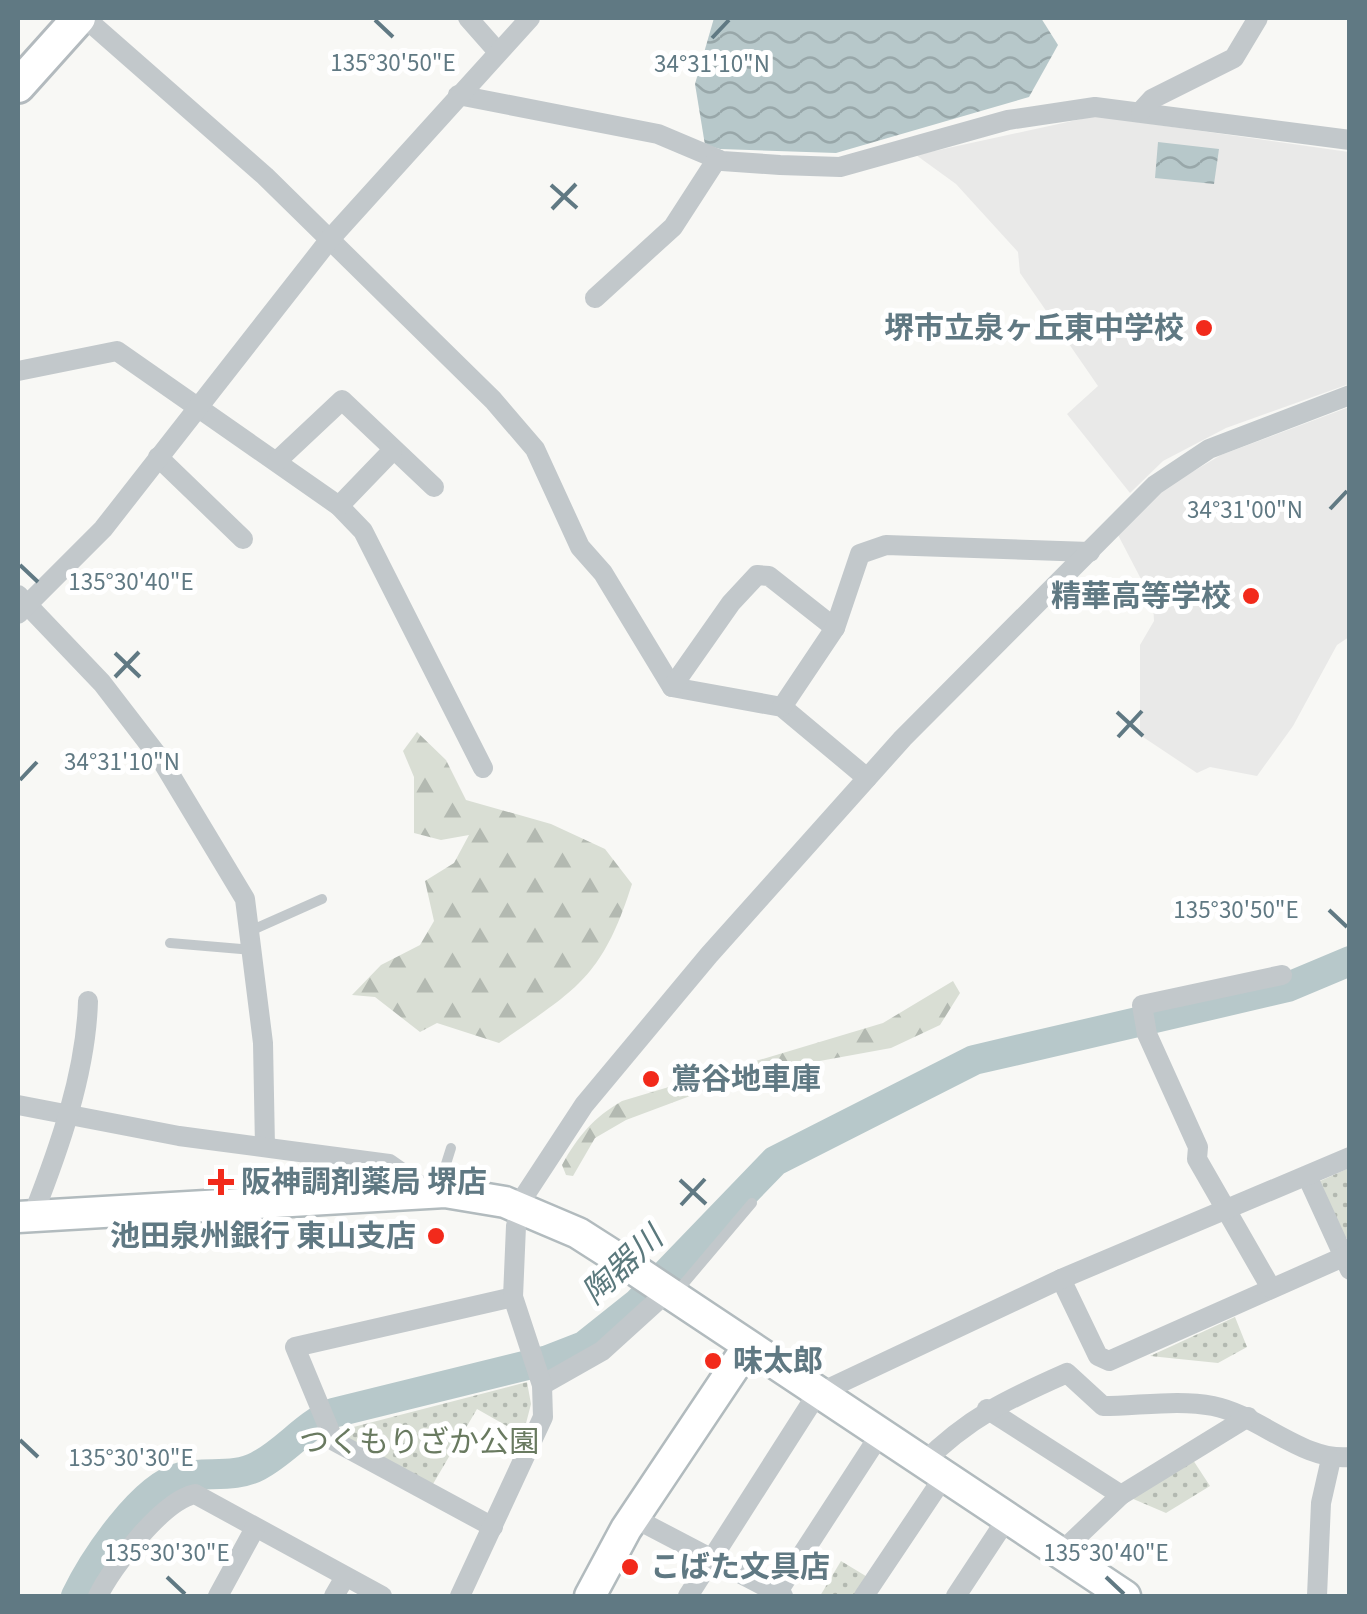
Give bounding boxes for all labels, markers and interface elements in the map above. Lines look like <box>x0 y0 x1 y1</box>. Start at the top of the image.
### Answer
text: 135°30'50"E <box>330 45 456 81</box>
text: 34°31'10"N <box>654 46 770 82</box>
place label: 堺市立泉ヶ丘東中学校 <box>884 307 1184 350</box>
marker: 堺市立泉ヶ丘東中学校 <box>1193 317 1215 339</box>
text: 34°31'00"N <box>1187 492 1303 528</box>
text: 135°30'40"E <box>68 564 194 600</box>
place label: 精華高等学校 <box>1051 575 1231 618</box>
marker: 精華高等学校 <box>1240 585 1262 607</box>
text: 34°31'10"N <box>64 744 180 780</box>
text: 135°30'50"E <box>1173 892 1299 928</box>
place label: 鴬谷地車庫 <box>671 1058 821 1101</box>
marker: 鴬谷地車庫 <box>640 1068 662 1090</box>
place label: 阪神調剤薬局 堺店 <box>241 1161 487 1204</box>
marker: 阪神調剤薬局 堺店 <box>210 1171 232 1193</box>
water label: 陶器川 <box>572 1214 676 1315</box>
place label: 池田泉州銀行 東山支店 <box>110 1215 416 1258</box>
marker: 池田泉州銀行 東山支店 <box>425 1225 447 1247</box>
place label: 味太郎 <box>733 1340 823 1383</box>
marker: 味太郎 <box>702 1350 724 1372</box>
park label: つくもりざか公園 <box>299 1421 539 1464</box>
text: 135°30'30"E <box>68 1440 194 1476</box>
text: 135°30'30"E <box>104 1535 230 1571</box>
text: 135°30'40"E <box>1043 1535 1169 1571</box>
place label: こばた文具店 <box>650 1546 830 1589</box>
marker: こばた文具店 <box>619 1556 641 1578</box>

